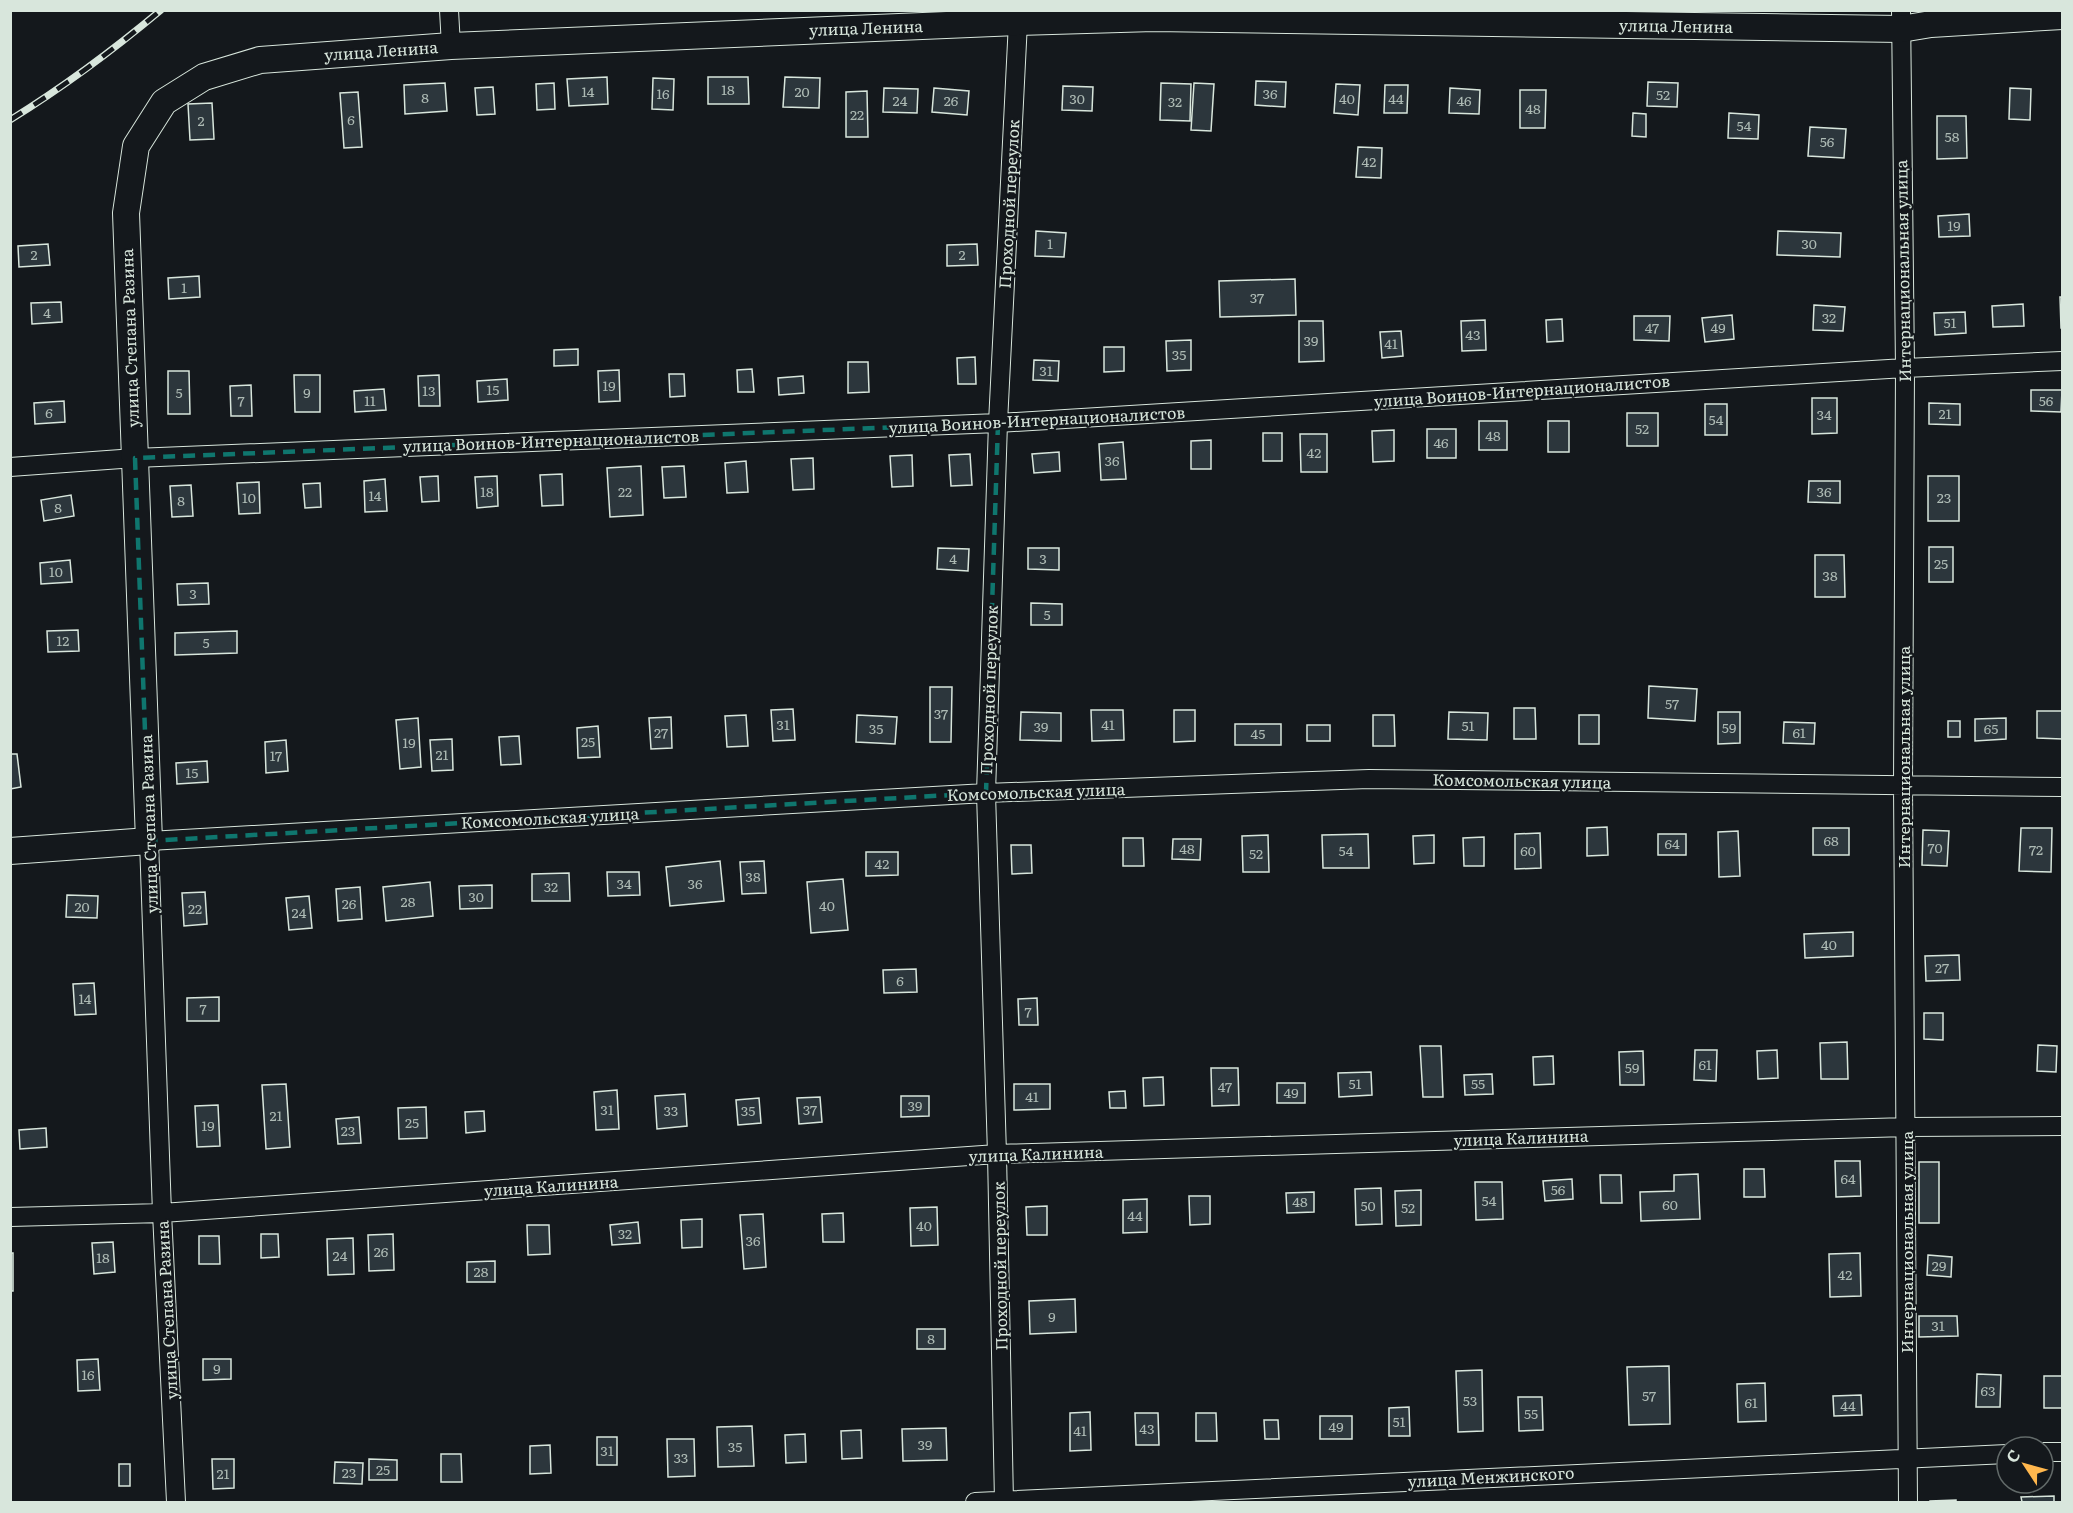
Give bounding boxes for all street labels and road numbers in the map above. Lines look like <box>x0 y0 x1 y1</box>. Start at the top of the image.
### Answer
street label: улица Ленина <box>1619 12 1734 38</box>
street label: улица Ленина <box>809 13 924 41</box>
street label: улица Ленина <box>323 34 439 66</box>
street label: Проходной переулок <box>992 118 1024 289</box>
street label: Интернациональная улица <box>1888 159 1916 382</box>
street label: улица Степана Разина <box>114 248 144 428</box>
street label: улица Воинов-Интернационалистов <box>1373 368 1671 412</box>
street label: улица Воинов-Интернационалистов <box>888 399 1186 439</box>
street label: улица Воинов-Интернационалистов <box>402 423 700 457</box>
street label: Проходной переулок <box>973 604 1003 775</box>
street label: Интернациональная улица <box>1891 645 1915 868</box>
street label: улица Степана Разина <box>133 734 163 914</box>
street label: Комсомольская улица <box>1433 766 1612 794</box>
street label: Комсомольская улица <box>946 776 1126 806</box>
street label: Комсомольская улица <box>460 800 640 834</box>
street label: улица Калинина <box>1453 1123 1589 1151</box>
street label: Интернациональная улица <box>1894 1130 1918 1353</box>
street label: улица Калинина <box>968 1139 1104 1167</box>
street label: улица Калинина <box>483 1168 619 1202</box>
street label: Проходной переулок <box>986 1181 1012 1351</box>
street label: улица Степана Разина <box>149 1220 183 1400</box>
street label: улица Менжинского <box>1407 1460 1575 1492</box>

